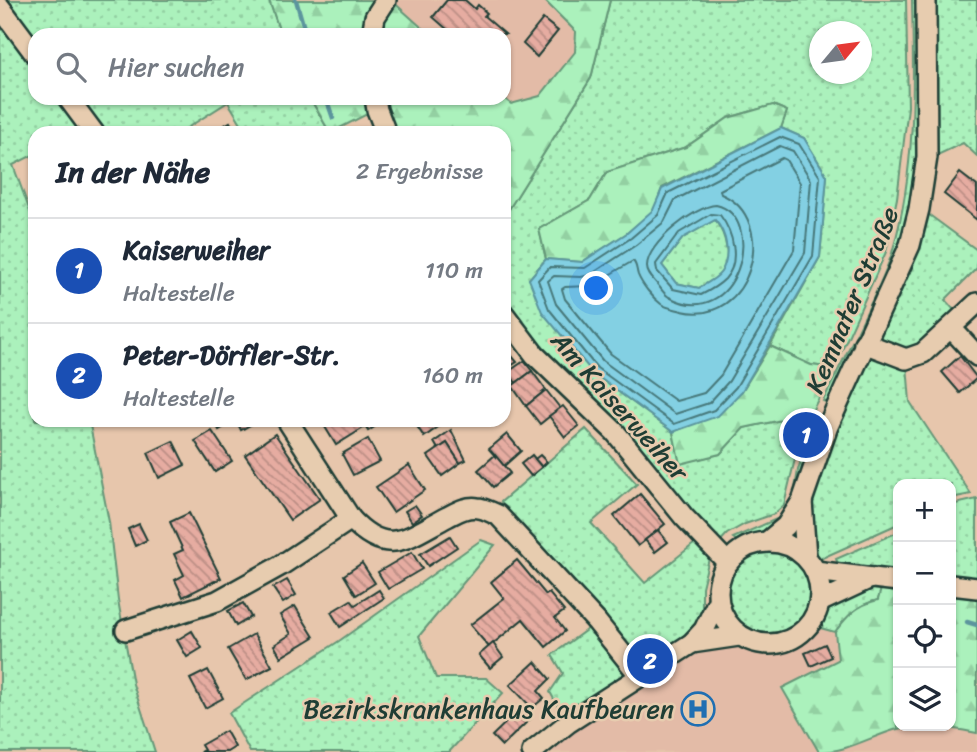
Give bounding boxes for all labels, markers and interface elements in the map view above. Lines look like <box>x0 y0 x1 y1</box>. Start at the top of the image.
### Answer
north arrow <box>809 21 872 84</box>
search box <box>28 28 511 105</box>
text: Hier suchen <box>108 44 244 90</box>
icon: search <box>52 48 90 86</box>
text: In der Nähe <box>56 145 210 199</box>
text: 2 Ergebnisse <box>356 151 483 192</box>
street label: Kemnater Straße <box>792 199 912 401</box>
text: Kaiserweiher <box>123 227 270 273</box>
text: 1 <box>74 250 84 291</box>
text: 110 m <box>425 250 483 291</box>
your location <box>579 271 613 305</box>
text: Haltestelle <box>123 273 235 314</box>
street label: Am Kaiserweiher <box>539 319 702 493</box>
text: Peter-Dörfler-Str. <box>123 332 340 378</box>
text: 2 <box>72 355 86 396</box>
text: 160 m <box>422 355 483 396</box>
text: Haltestelle <box>123 378 235 419</box>
pin: 1 <box>783 409 829 461</box>
map controls <box>893 479 956 731</box>
button: + <box>893 479 956 542</box>
button: − <box>893 542 956 605</box>
button: locate <box>893 605 956 668</box>
pin: 2 <box>627 635 673 687</box>
button: layers <box>893 668 956 731</box>
place label: Bezirkskrankenhaus Kaufbeuren <box>303 686 674 732</box>
hospital icon: Bezirkskrankenhaus Kaufbeuren <box>679 690 717 728</box>

